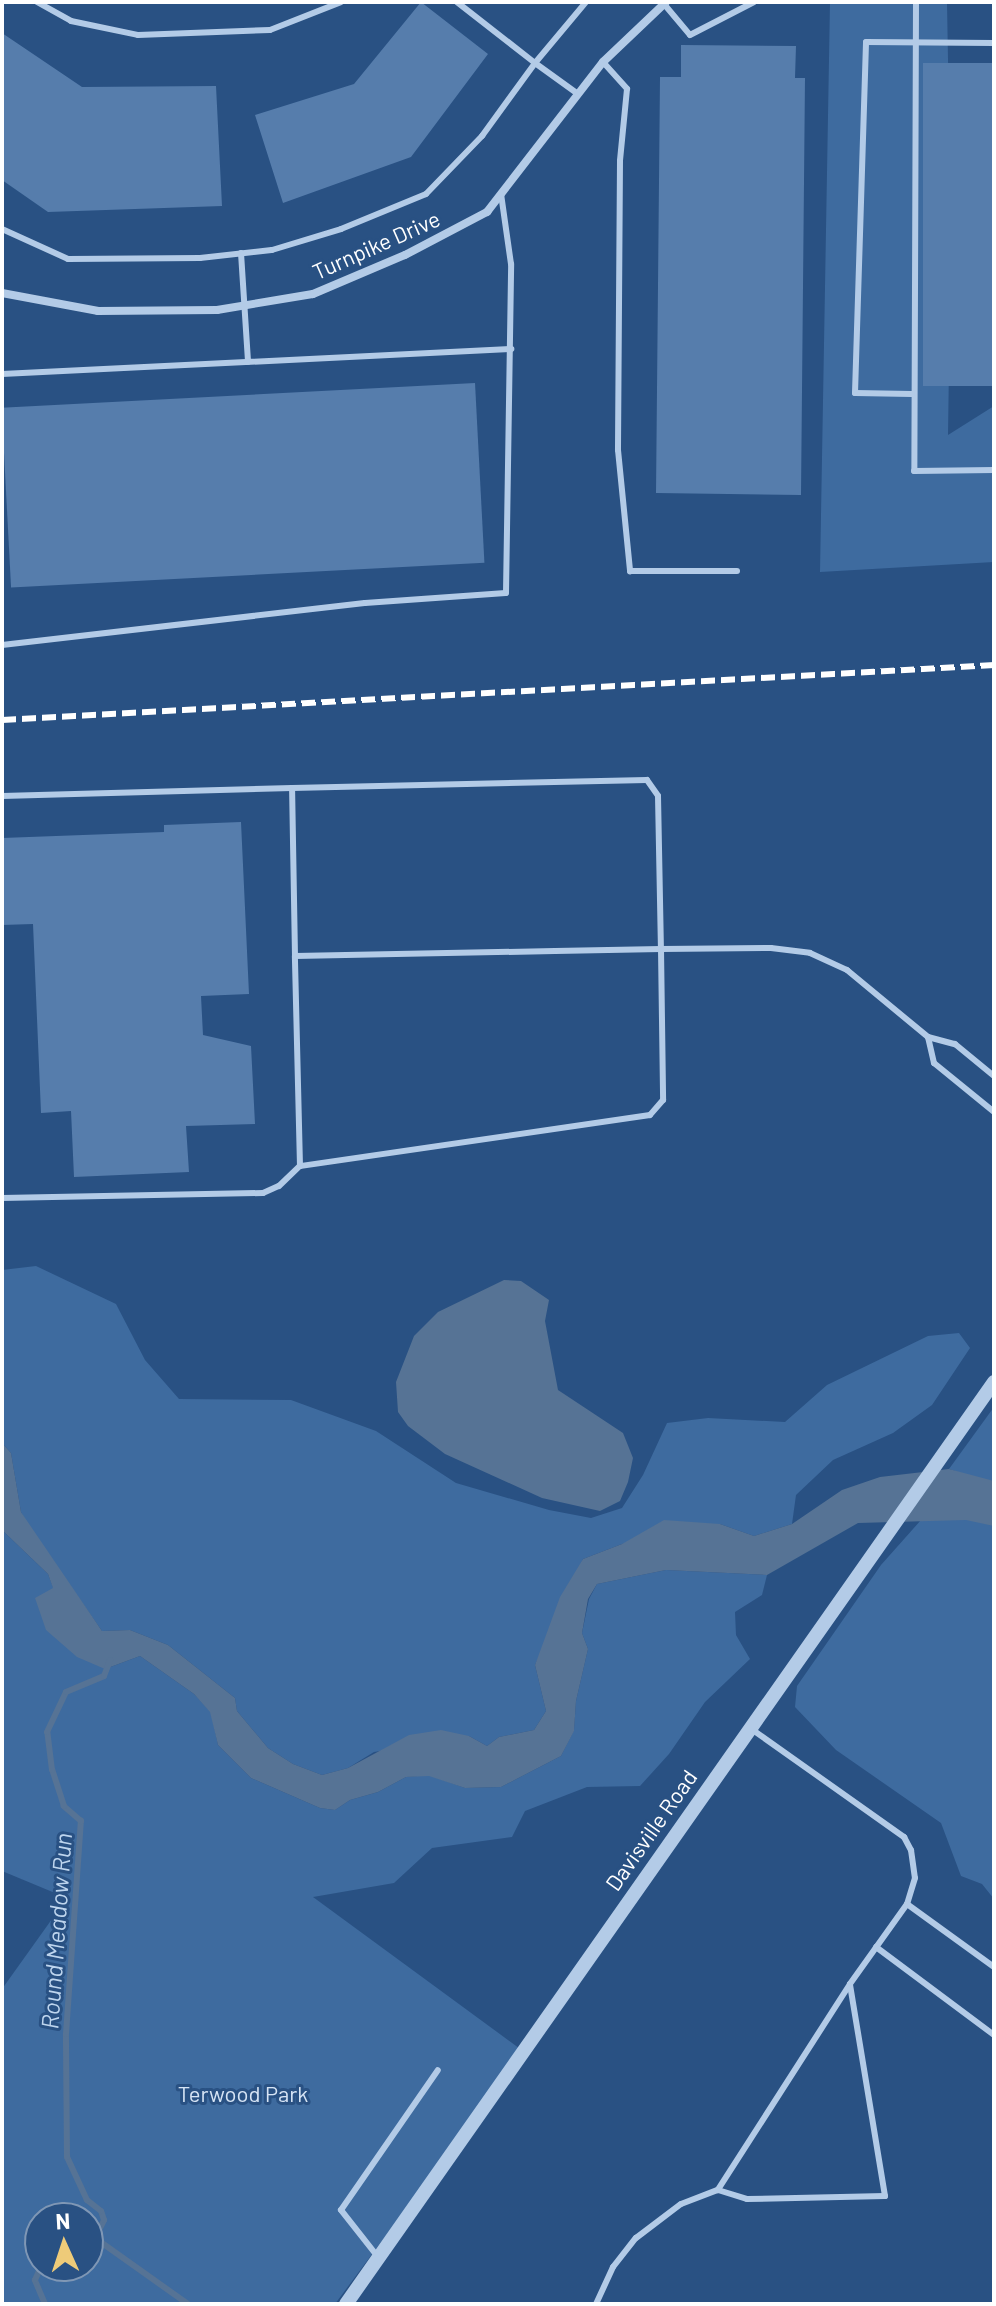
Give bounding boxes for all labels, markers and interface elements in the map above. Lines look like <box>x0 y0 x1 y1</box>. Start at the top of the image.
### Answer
street label: Turnpike Drive <box>308 205 444 285</box>
street label: Davisville Road <box>600 1764 702 1896</box>
water label: Round Meadow Run <box>35 1832 77 2030</box>
park label: Terwood Park <box>178 2081 308 2107</box>
north arrow <box>24 2202 104 2282</box>
text: N <box>55 2207 71 2233</box>

